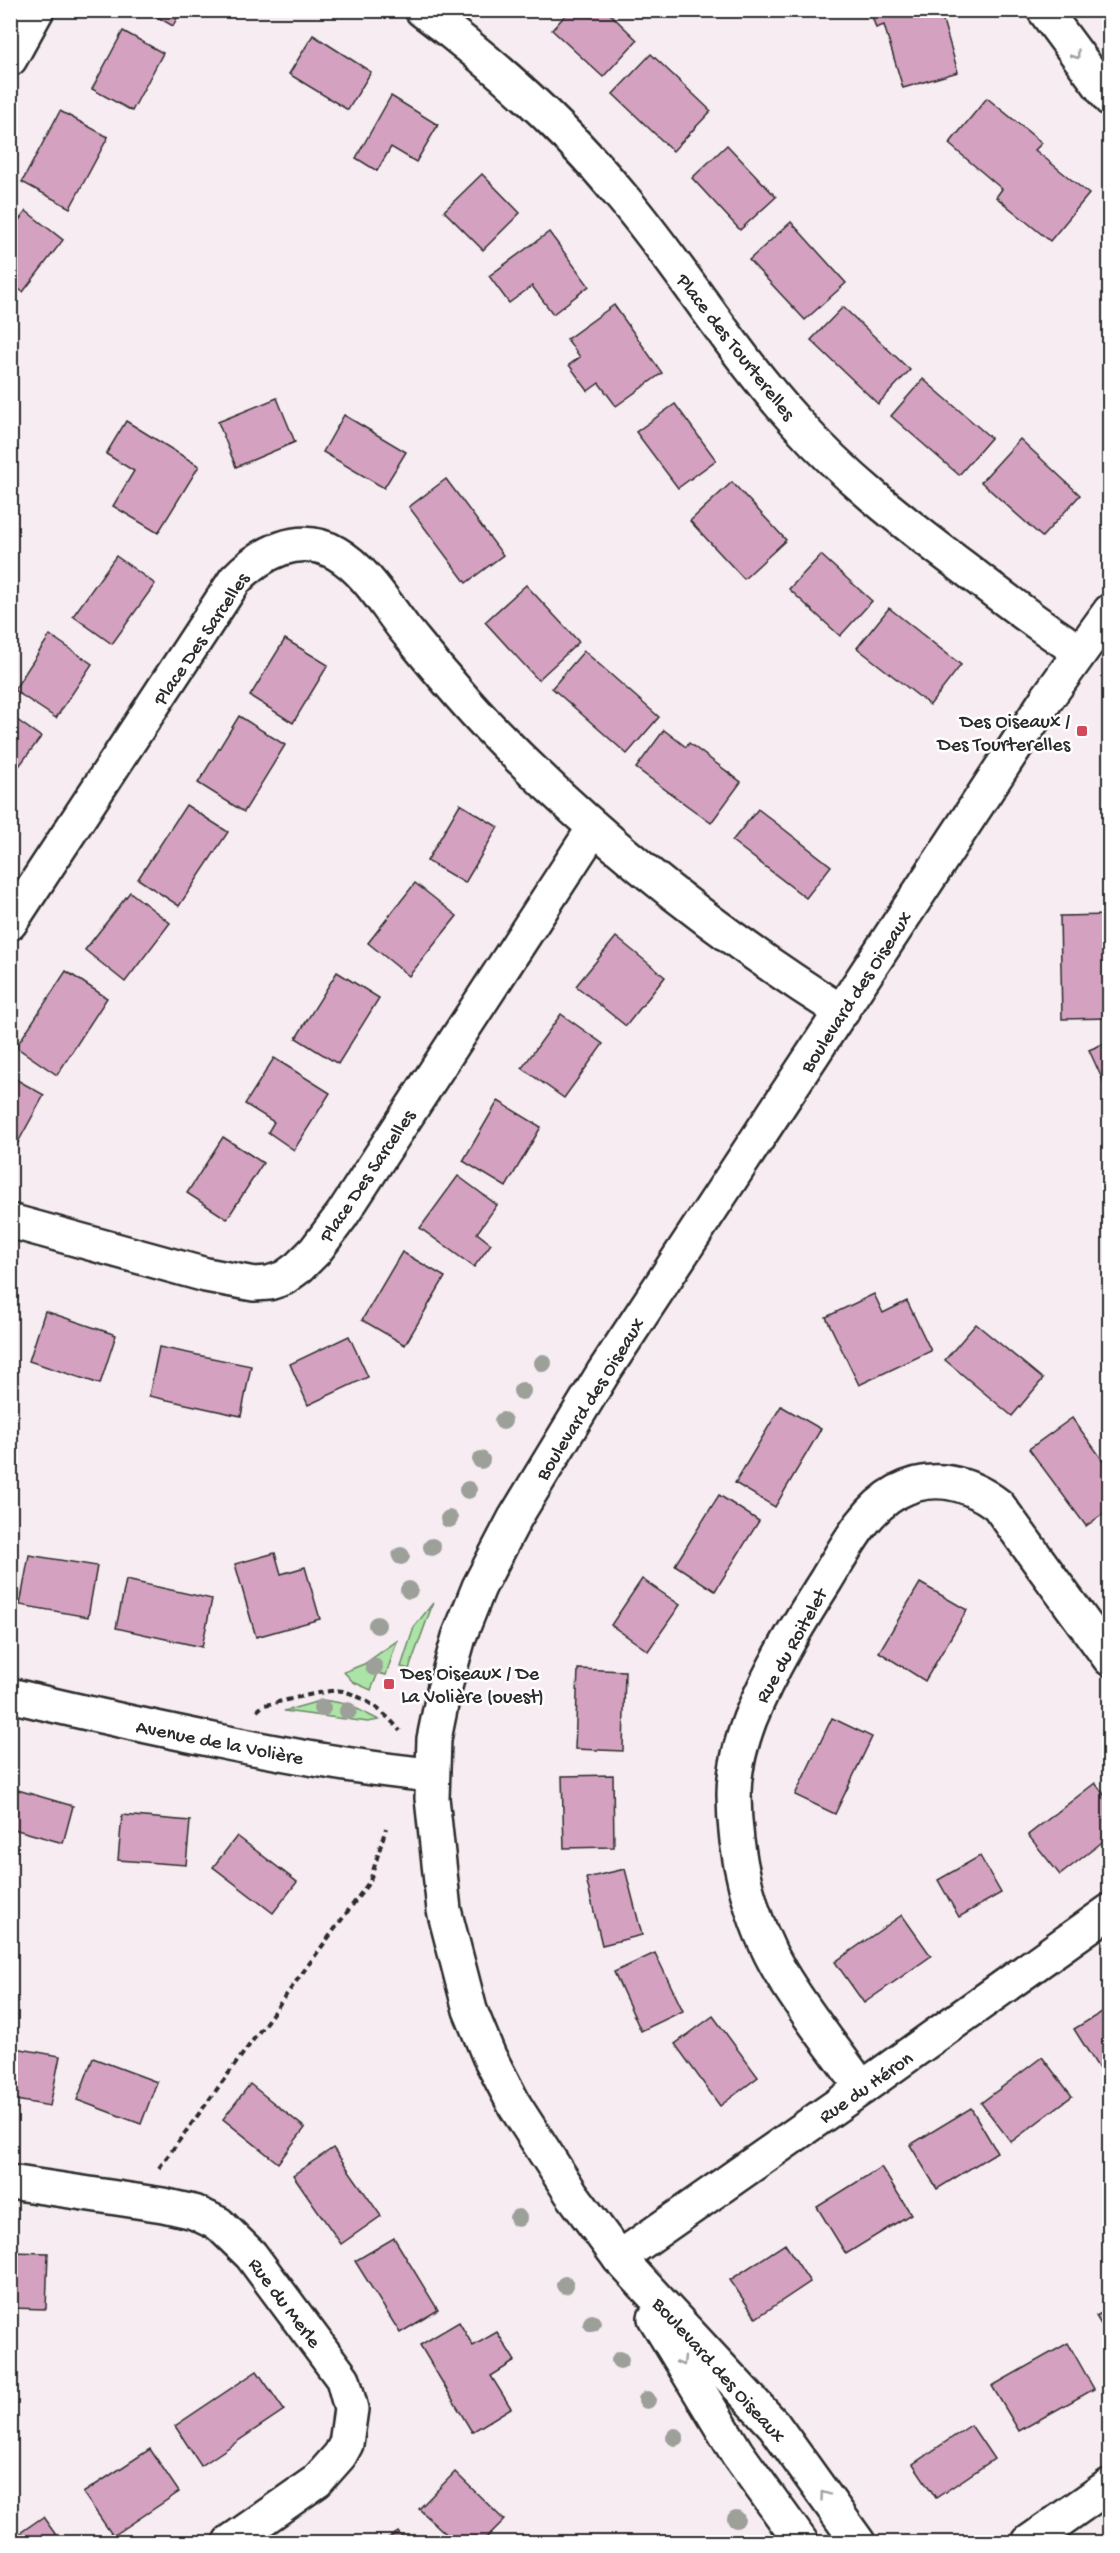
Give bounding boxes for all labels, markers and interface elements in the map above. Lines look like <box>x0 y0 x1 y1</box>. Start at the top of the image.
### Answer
one-way arrow <box>1069 49 1080 60</box>
street label: Place des Tourterelles <box>669 270 799 426</box>
street label: Place Des Sarcelles <box>149 569 256 711</box>
place label: Des Oiseaux / Des Tourterelles <box>936 712 1071 758</box>
marker: Des Oiseaux / Des Tourterelles <box>1075 724 1089 738</box>
street label: Boulevard des Oiseaux <box>797 908 919 1079</box>
street label: Place Des Sarcelles <box>315 1106 422 1248</box>
street label: Boulevard des Oiseaux <box>532 1314 652 1486</box>
street label: Rue du Roitelet <box>752 1584 835 1708</box>
place label: Des Oiseaux / De La Volière (ouest) <box>399 1664 544 1710</box>
marker: Des Oiseaux / De La Volière (ouest) <box>382 1677 396 1691</box>
street label: Avenue de la Volière <box>134 1717 306 1772</box>
street label: Rue du Héron <box>816 2048 919 2130</box>
street label: Rue du Merle <box>242 2255 325 2354</box>
street label: Boulevard des Oiseaux <box>645 2293 789 2449</box>
one-way arrow <box>674 2356 686 2366</box>
one-way arrow <box>820 2490 831 2501</box>

